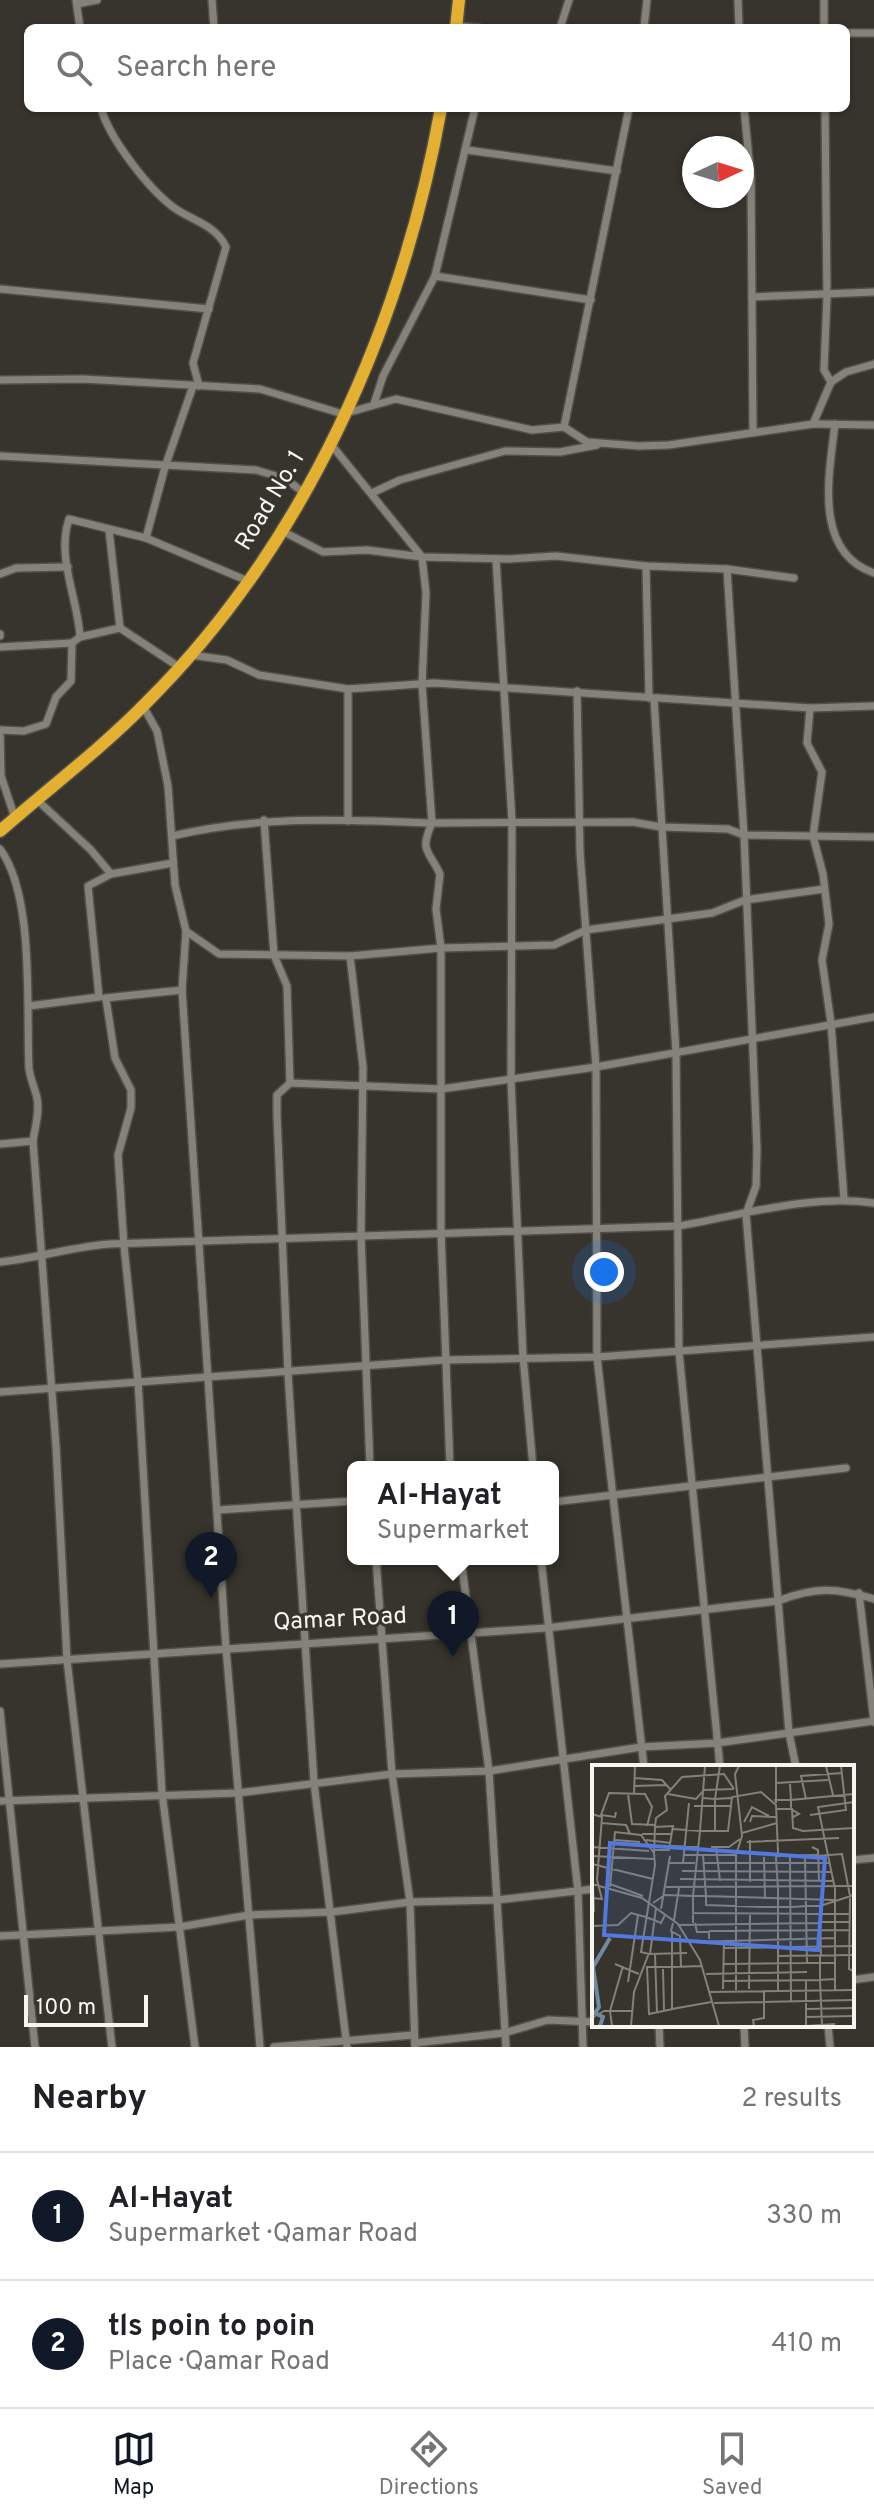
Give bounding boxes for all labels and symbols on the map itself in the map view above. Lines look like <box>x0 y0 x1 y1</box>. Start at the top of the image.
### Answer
north arrow <box>682 136 754 208</box>
street label: Road No. 1 <box>229 445 313 557</box>
your location <box>584 1252 624 1292</box>
pin: 2 <box>185 1532 237 1598</box>
pin: 1 <box>427 1591 479 1657</box>
street label: Qamar Road <box>272 1602 408 1638</box>
inset map <box>592 1765 854 2027</box>
scale bar <box>24 1991 148 2027</box>

